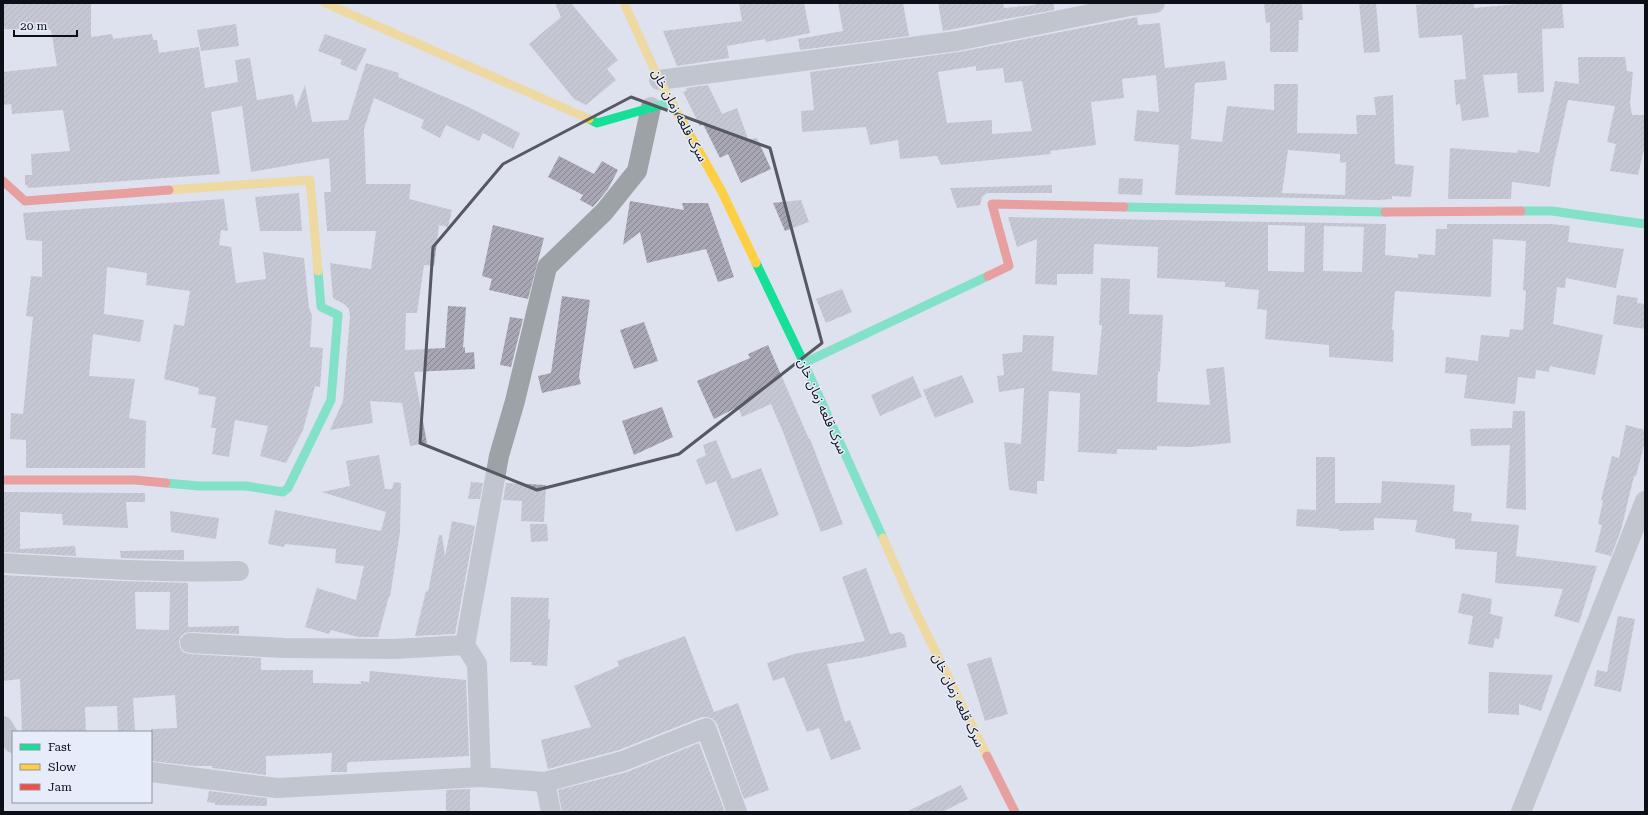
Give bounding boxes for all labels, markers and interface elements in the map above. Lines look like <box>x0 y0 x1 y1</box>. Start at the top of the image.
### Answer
scale bar <box>14 12 77 38</box>
text: 20 m <box>20 19 47 33</box>
street label: سرک قلعه زمان خان <box>648 66 710 165</box>
street label: سرک قلعه زمان خان <box>794 356 850 457</box>
street label: سرک قلعه زمان خان <box>928 651 988 750</box>
legend <box>12 731 152 803</box>
text: Fast <box>48 740 72 754</box>
text: Slow <box>48 760 76 774</box>
text: Jam <box>48 780 72 794</box>

